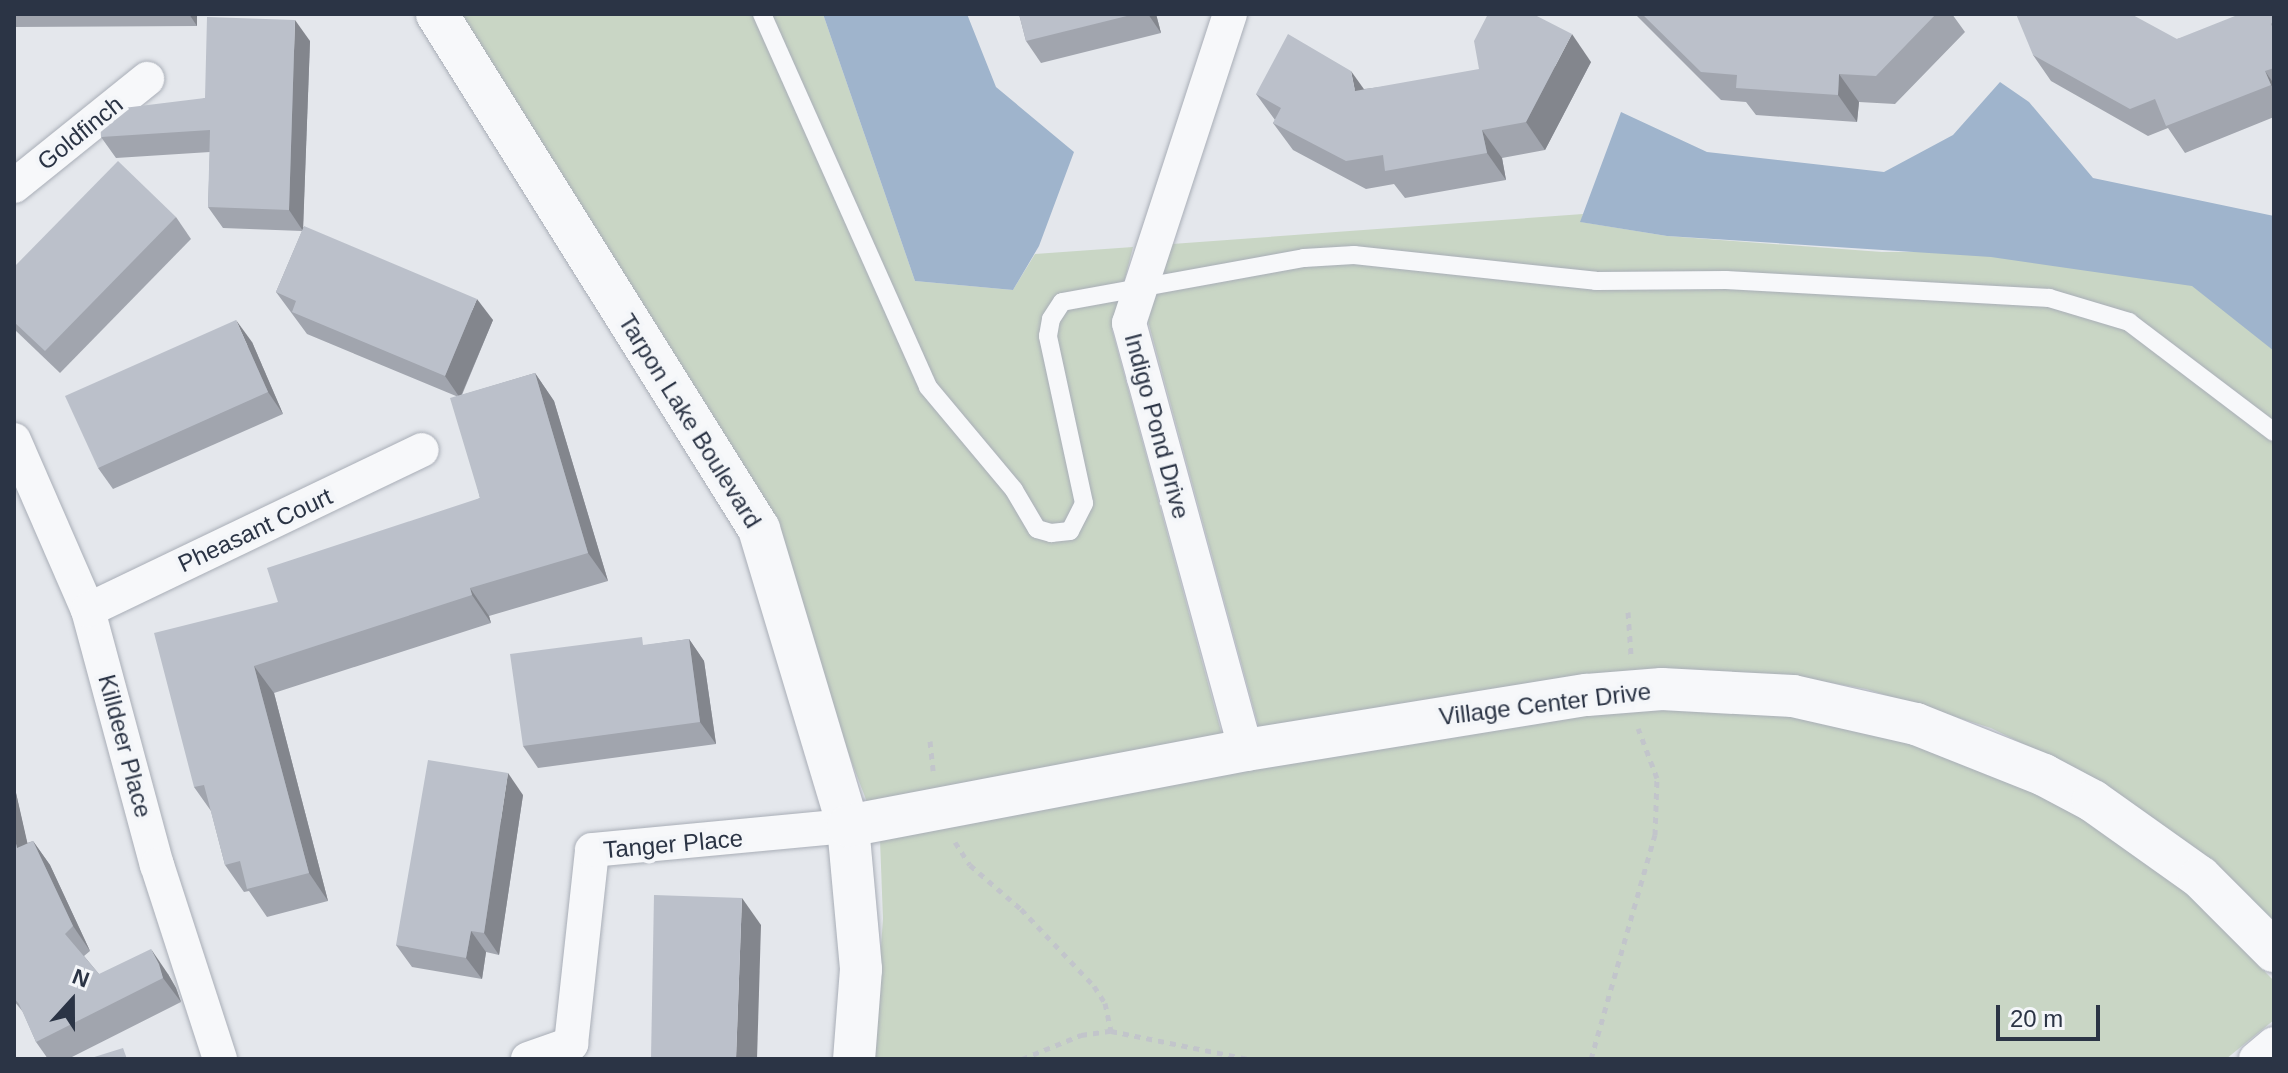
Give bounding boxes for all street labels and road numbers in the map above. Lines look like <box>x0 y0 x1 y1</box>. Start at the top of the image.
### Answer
street label: Goldfinch <box>32 90 128 176</box>
street label: Tarpon Lake Boulevard <box>612 309 768 533</box>
street label: Indigo Pond Drive <box>1118 330 1196 522</box>
street label: Pheasant Court <box>173 482 337 578</box>
street label: Killdeer Place <box>92 671 158 821</box>
street label: Village Center Drive <box>1438 677 1652 731</box>
street label: Tanger Place <box>602 824 744 864</box>

